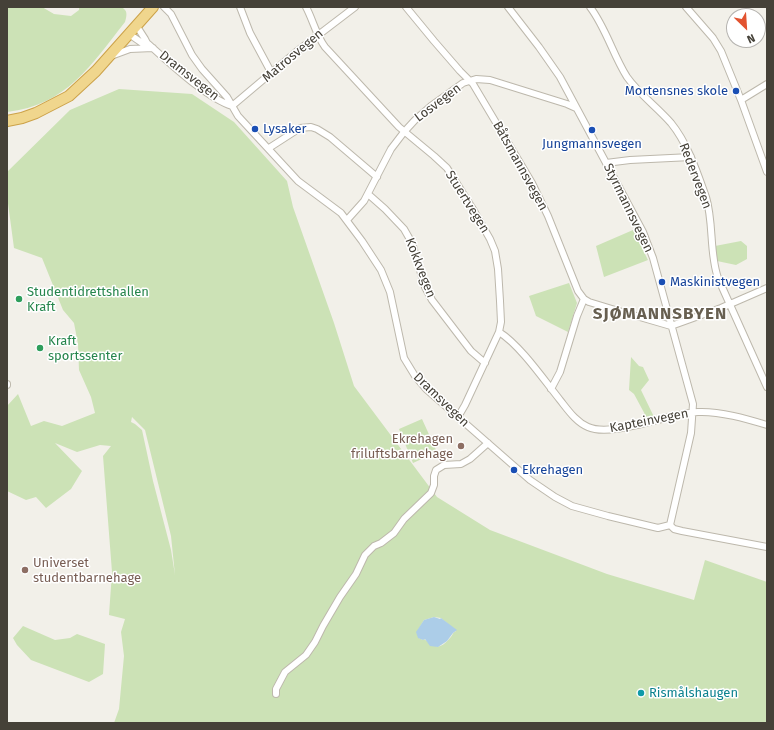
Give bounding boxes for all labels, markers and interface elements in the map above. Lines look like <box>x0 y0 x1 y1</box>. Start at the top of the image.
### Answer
north arrow <box>726 8 766 48</box>
street label: Matrosvegen <box>259 26 327 86</box>
text: N <box>745 31 757 46</box>
street label: Dramsvegen <box>156 48 222 104</box>
street label: Losvegen <box>412 80 464 126</box>
place label: Mortensnes skole <box>625 83 728 99</box>
marker: Mortensnes skole <box>731 86 741 96</box>
street label: Båtsmannsvegen <box>489 119 551 213</box>
place label: Lysaker <box>263 121 307 137</box>
marker: Lysaker <box>250 124 260 134</box>
marker: Jungmannsvegen <box>587 125 597 135</box>
place label: Jungmannsvegen <box>542 136 642 152</box>
street label: Redervegen <box>675 141 715 211</box>
street label: Styrmannsvegen <box>600 161 656 255</box>
street label: Stuertvegen <box>442 168 492 236</box>
street label: Kokkvegen <box>401 236 439 300</box>
place label: Maskinistvegen <box>670 274 760 290</box>
marker: Maskinistvegen <box>657 277 667 287</box>
place label: Studentidrettshallen Kraft <box>27 284 149 315</box>
marker: Studentidrettshallen Kraft <box>14 294 24 304</box>
district label: SJØMANNSBYEN <box>593 304 727 324</box>
place label: Kraft sportssenter <box>48 333 122 364</box>
marker: Kraft sportssenter <box>35 343 45 353</box>
street label: Dramsvegen <box>410 369 472 431</box>
street label: Kapteinvegen <box>608 406 690 436</box>
place label: Ekrehagen friluftsbarnehage <box>351 431 453 462</box>
marker: Ekrehagen friluftsbarnehage <box>456 441 466 451</box>
place label: Ekrehagen <box>522 462 583 478</box>
marker: Ekrehagen <box>509 465 519 475</box>
place label: Universet studentbarnehage <box>33 555 141 586</box>
marker: Universet studentbarnehage <box>20 565 30 575</box>
place label: Rismålshaugen <box>649 685 738 701</box>
marker: Rismålshaugen <box>636 688 646 698</box>

